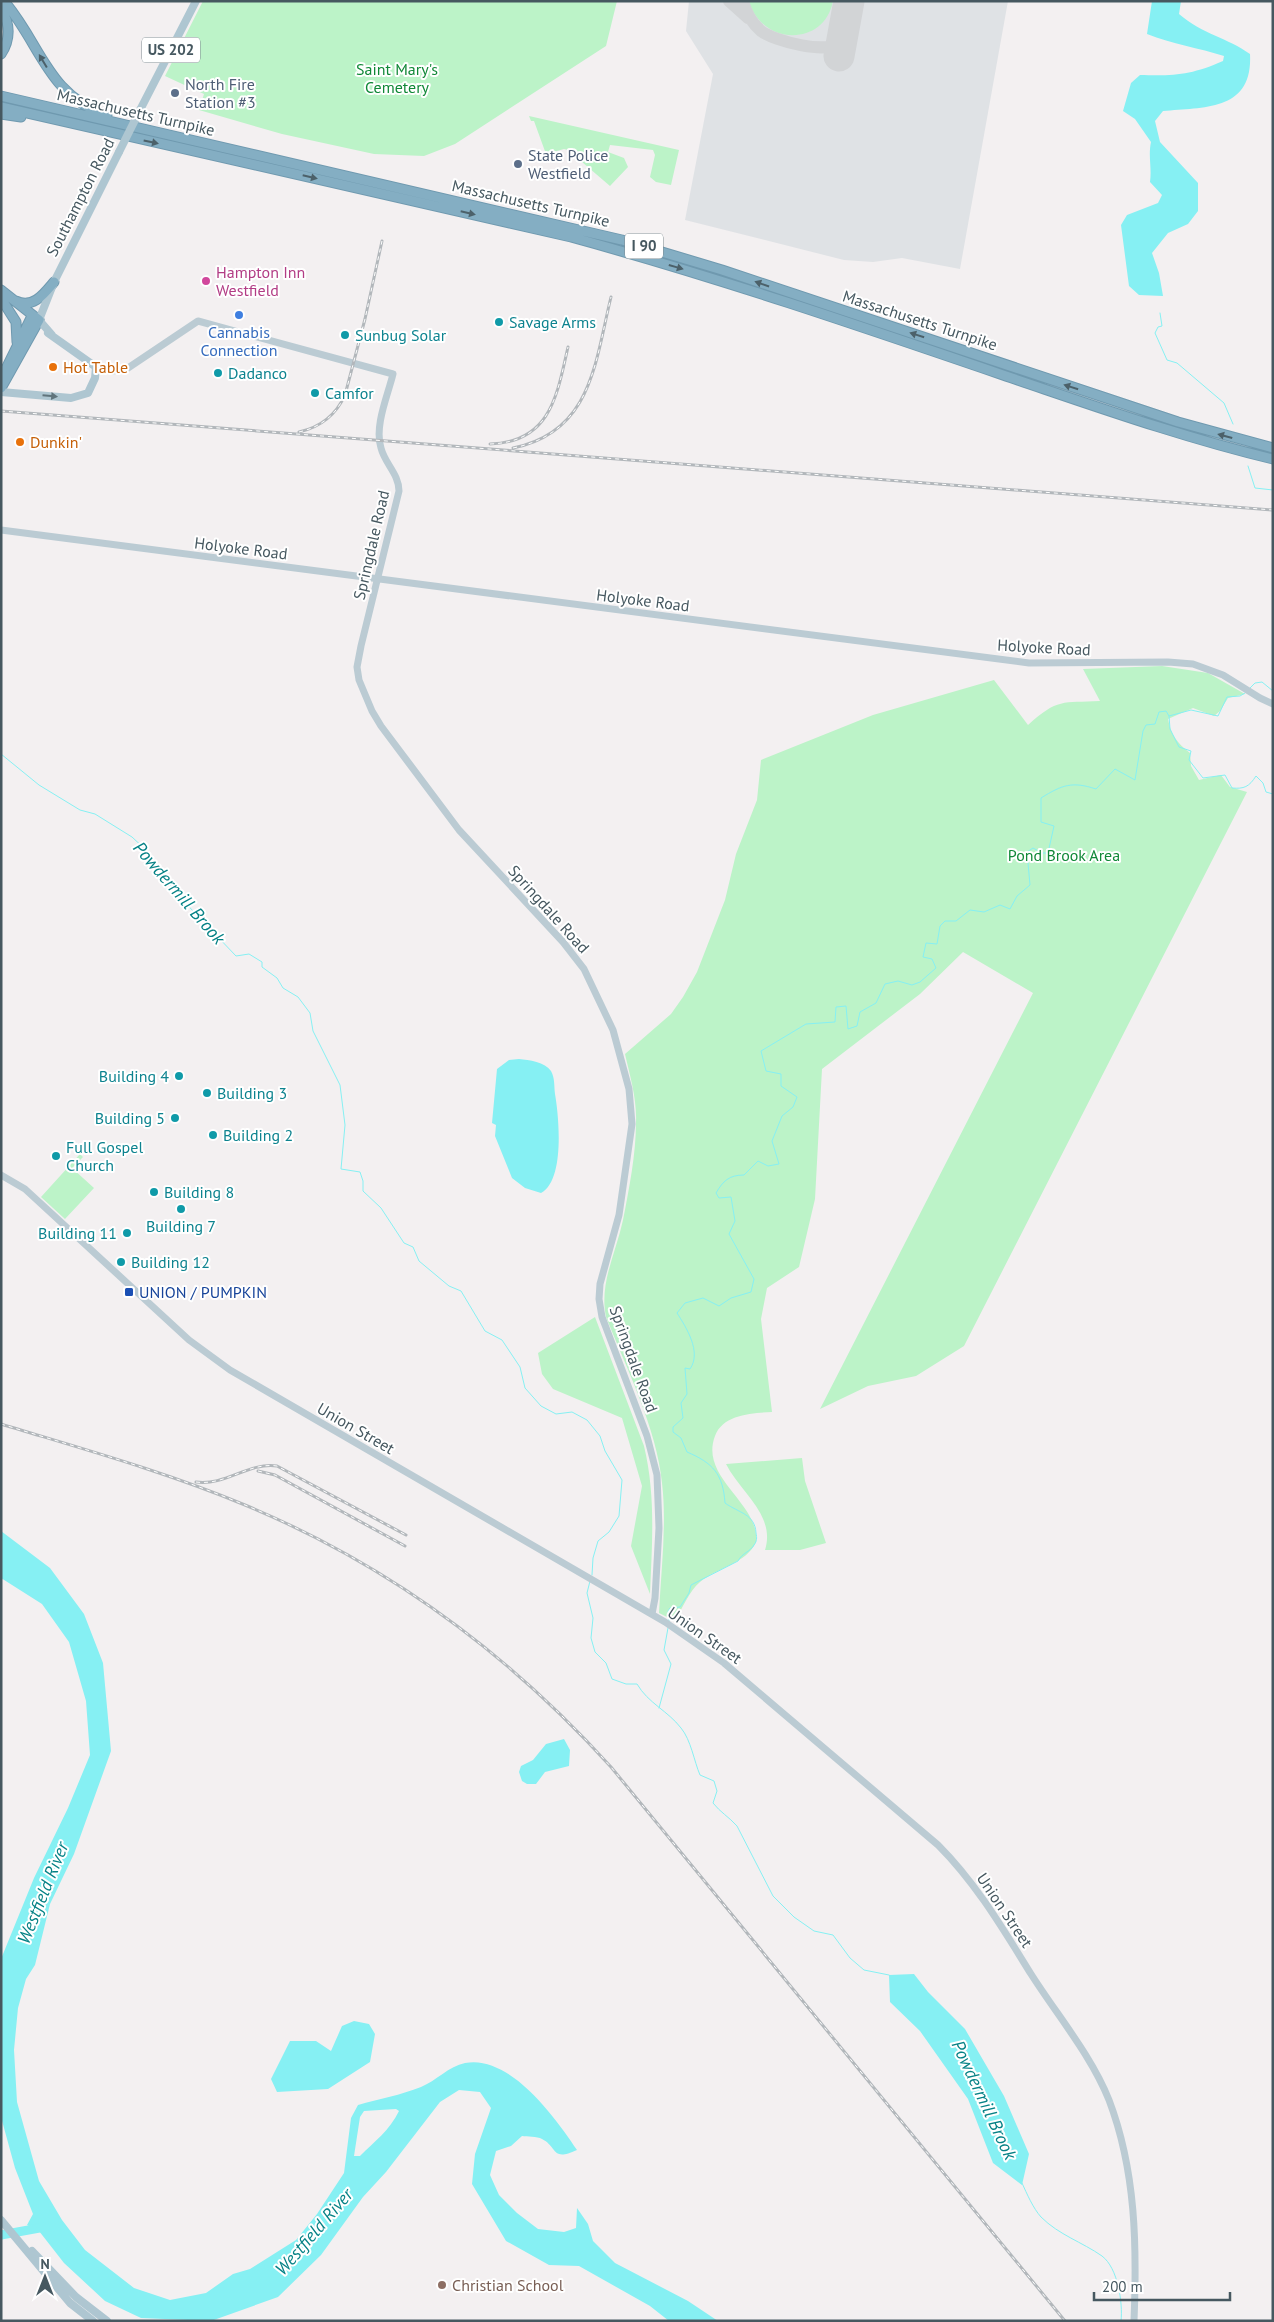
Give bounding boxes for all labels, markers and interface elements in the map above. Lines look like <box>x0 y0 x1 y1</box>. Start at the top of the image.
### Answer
road number: US 202 <box>142 38 200 62</box>
one-way arrow <box>39 55 48 68</box>
park label: Saint Mary's Cemetery <box>356 59 438 97</box>
place label: North Fire Station #3 <box>185 74 256 112</box>
street label: Massachusetts Turnpike <box>55 84 217 140</box>
marker: North Fire Station #3 <box>169 87 181 99</box>
street label: Southampton Road <box>42 134 118 260</box>
one-way arrow <box>143 138 159 146</box>
place label: State Police Westfield <box>528 145 608 183</box>
marker: State Police Westfield <box>512 158 524 170</box>
one-way arrow <box>302 173 317 181</box>
street label: Massachusetts Turnpike <box>450 175 612 231</box>
one-way arrow <box>460 210 476 218</box>
road number: I 90 <box>625 234 663 258</box>
place label: Hampton Inn Westfield <box>216 262 305 300</box>
one-way arrow <box>669 263 684 271</box>
marker: Hampton Inn Westfield <box>200 275 212 287</box>
one-way arrow <box>755 280 770 287</box>
street label: Massachusetts Turnpike <box>840 286 1000 354</box>
marker: Cannabis Connection <box>233 309 245 321</box>
place label: Savage Arms <box>509 312 596 332</box>
marker: Savage Arms <box>493 316 505 328</box>
place label: Cannabis Connection <box>201 322 277 360</box>
place label: Sunbug Solar <box>355 325 447 345</box>
marker: Sunbug Solar <box>339 329 351 341</box>
one-way arrow <box>909 331 924 338</box>
place label: Hot Table <box>63 357 128 377</box>
marker: Hot Table <box>47 361 59 373</box>
place label: Dadanco <box>228 363 287 383</box>
marker: Dadanco <box>212 367 224 379</box>
one-way arrow <box>1063 382 1078 390</box>
place label: Camfor <box>325 383 374 403</box>
marker: Camfor <box>309 387 321 399</box>
one-way arrow <box>42 393 58 401</box>
place label: Dunkin' <box>30 432 82 452</box>
one-way arrow <box>1218 432 1233 440</box>
marker: Dunkin' <box>14 436 26 448</box>
street label: Springdale Road <box>349 488 393 602</box>
street label: Holyoke Road <box>193 532 289 564</box>
street label: Holyoke Road <box>595 584 691 616</box>
street label: Holyoke Road <box>997 635 1091 659</box>
water label: Powdermill Brook <box>128 836 231 950</box>
park label: Pond Brook Area <box>1008 845 1120 865</box>
street label: Springdale Road <box>504 861 594 957</box>
place label: Building 4 <box>99 1066 169 1086</box>
marker: Building 4 <box>173 1070 185 1082</box>
place label: Building 3 <box>217 1083 287 1103</box>
marker: Building 3 <box>201 1087 213 1099</box>
place label: Building 5 <box>95 1108 165 1128</box>
marker: Building 5 <box>169 1112 181 1124</box>
place label: Building 2 <box>223 1125 293 1145</box>
marker: Building 2 <box>207 1129 219 1141</box>
place label: Full Gospel Church <box>66 1137 143 1175</box>
marker: Full Gospel Church <box>50 1150 62 1162</box>
place label: Building 8 <box>164 1182 234 1202</box>
marker: Building 8 <box>148 1186 160 1198</box>
marker: Building 7 <box>175 1203 187 1215</box>
place label: Building 7 <box>146 1216 216 1236</box>
place label: Building 11 <box>38 1223 117 1243</box>
marker: Building 11 <box>121 1227 133 1239</box>
place label: Building 12 <box>131 1252 210 1272</box>
marker: Building 12 <box>115 1256 127 1268</box>
place label: UNION / PUMPKIN <box>139 1282 267 1302</box>
marker: UNION / PUMPKIN <box>123 1286 135 1298</box>
street label: Springdale Road <box>605 1303 663 1415</box>
street label: Union Street <box>314 1398 399 1458</box>
street label: Union Street <box>664 1602 746 1668</box>
water label: Westfield River <box>12 1838 74 1947</box>
street label: Union Street <box>973 1869 1038 1952</box>
water label: Powdermill Brook <box>947 2037 1023 2164</box>
water label: Westfield River <box>270 2183 358 2280</box>
north arrow <box>20 2252 70 2302</box>
text: N <box>40 2255 50 2273</box>
scale bar <box>1094 2270 1230 2302</box>
place label: Christian School <box>452 2275 564 2295</box>
text: 200 m <box>1102 2277 1143 2296</box>
marker: Christian School <box>436 2279 448 2291</box>

